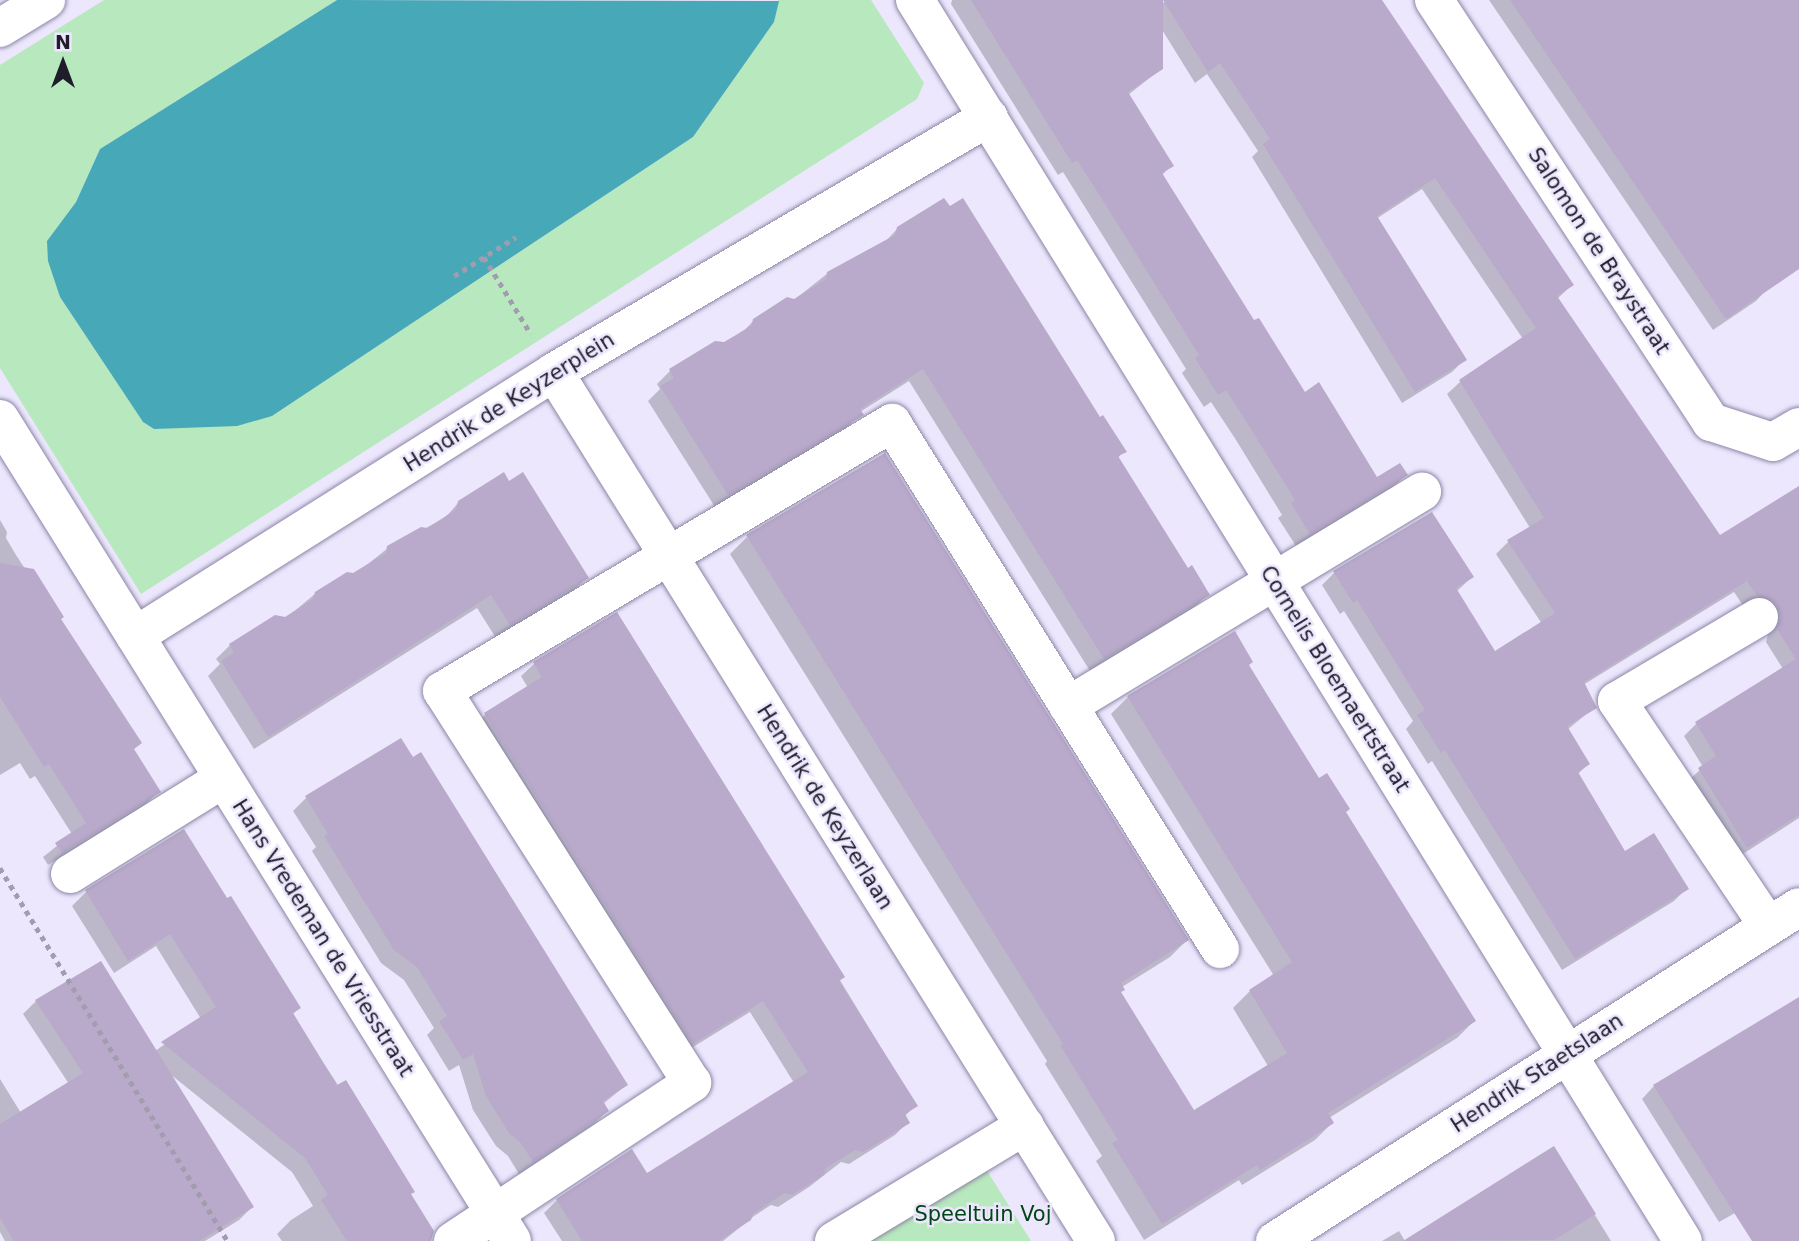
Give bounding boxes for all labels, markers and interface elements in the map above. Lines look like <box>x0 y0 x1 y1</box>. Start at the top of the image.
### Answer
north arrow <box>28 28 98 98</box>
text: N <box>55 31 71 53</box>
street label: Salomon de Braystraat <box>1523 143 1675 359</box>
street label: Hendrik de Keyzerplein <box>399 327 619 477</box>
street label: Cornelis Bloemaertstraat <box>1255 561 1415 797</box>
street label: Hendrik de Keyzerlaan <box>751 700 899 914</box>
street label: Hans Vredeman de Vriesstraat <box>227 795 419 1081</box>
street label: Hendrik Staetslaan <box>1446 1008 1628 1138</box>
park label: Speeltuin Voj <box>914 1201 1052 1227</box>

